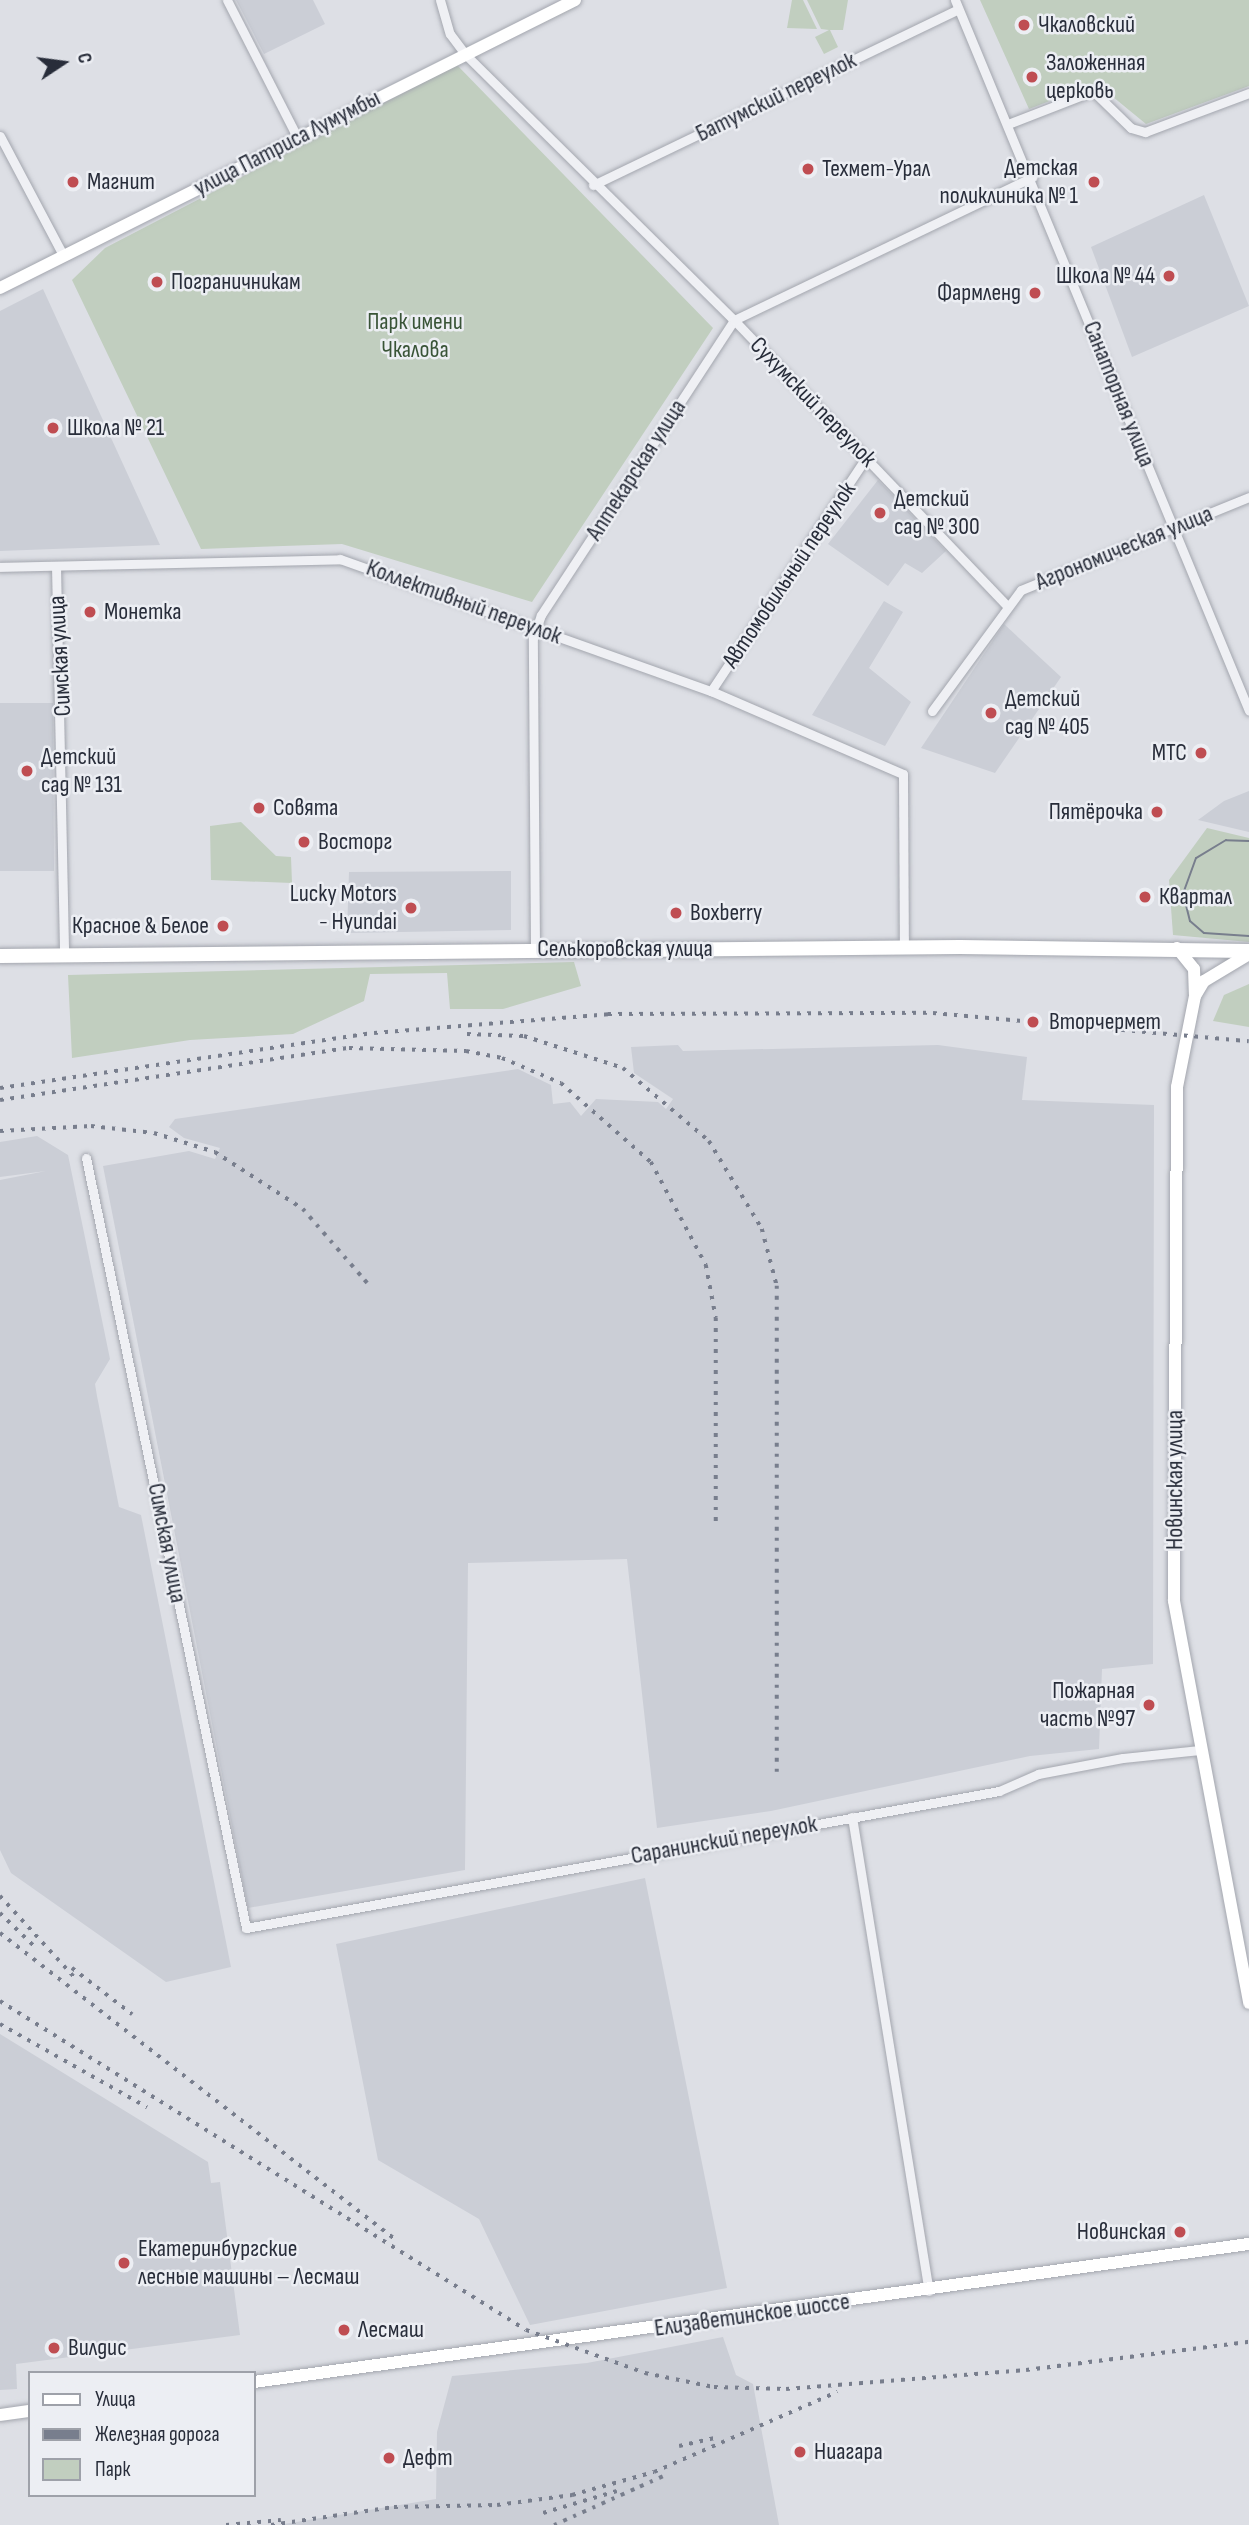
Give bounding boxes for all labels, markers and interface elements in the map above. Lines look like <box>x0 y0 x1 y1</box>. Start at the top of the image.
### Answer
place label: Чкаловский <box>1038 11 1135 39</box>
marker: Чкаловский <box>1016 17 1032 33</box>
north arrow <box>28 28 98 98</box>
street label: Батумский переулок <box>691 46 861 148</box>
place label: Заложенная церковь <box>1046 49 1145 105</box>
text: С <box>72 51 96 66</box>
marker: Заложенная церковь <box>1024 69 1040 85</box>
street label: улица Патриса Лумумбы <box>189 84 385 202</box>
place label: Детская поликлиника № 1 <box>940 154 1078 210</box>
place label: Техмет-Урал <box>822 155 930 183</box>
marker: Техмет-Урал <box>800 161 816 177</box>
place label: Магнит <box>87 168 155 196</box>
marker: Детская поликлиника № 1 <box>1084 172 1104 192</box>
marker: Магнит <box>65 174 81 190</box>
place label: Школа № 44 <box>1056 262 1155 290</box>
place label: Пограничникам <box>171 268 301 296</box>
marker: Школа № 44 <box>1161 268 1177 284</box>
marker: Пограничникам <box>149 274 165 290</box>
place label: Фармленд <box>937 279 1021 307</box>
marker: Фармленд <box>1027 285 1043 301</box>
park label: Парк имени Чкалова <box>367 308 463 364</box>
street label: Санаторная улица <box>1077 317 1161 471</box>
street label: Сухумский переулок <box>744 331 882 473</box>
street label: Аптекарская улица <box>580 394 692 546</box>
place label: Школа № 21 <box>67 414 164 442</box>
marker: Школа № 21 <box>45 420 61 436</box>
street label: Автомобильный переулок <box>716 476 862 674</box>
place label: Детский сад № 300 <box>894 485 980 541</box>
street label: Агрономическая улица <box>1031 499 1217 597</box>
marker: Детский сад № 300 <box>872 505 888 521</box>
street label: Коллективный переулок <box>362 553 566 651</box>
street label: Симская улица <box>42 595 78 717</box>
place label: Монетка <box>104 598 181 626</box>
marker: Монетка <box>82 604 98 620</box>
place label: Детский сад № 405 <box>1005 685 1089 741</box>
marker: Детский сад № 405 <box>983 705 999 721</box>
place label: МТС <box>1152 739 1187 767</box>
place label: Детский сад № 131 <box>41 743 122 799</box>
marker: МТС <box>1193 745 1209 761</box>
marker: Детский сад № 131 <box>19 763 35 779</box>
place label: Совята <box>273 794 338 822</box>
place label: Пятёрочка <box>1049 798 1143 826</box>
marker: Совята <box>251 800 267 816</box>
marker: Пятёрочка <box>1149 804 1165 820</box>
place label: Восторг <box>318 828 392 856</box>
marker: Восторг <box>296 834 312 850</box>
place label: Lucky Motors - Hyundai <box>290 880 397 936</box>
place label: Квартал <box>1159 883 1232 911</box>
marker: Квартал <box>1137 889 1153 905</box>
place label: Boxberry <box>690 899 762 927</box>
marker: Lucky Motors - Hyundai <box>403 900 419 916</box>
marker: Boxberry <box>668 905 684 921</box>
place label: Красное & Белое <box>72 912 209 940</box>
marker: Красное & Белое <box>215 918 231 934</box>
street label: Селькоровская улица <box>537 935 713 963</box>
place label: Вторчермет <box>1049 1008 1161 1036</box>
marker: Вторчермет <box>1023 1012 1043 1032</box>
street label: Новинская улица <box>1161 1410 1189 1550</box>
street label: Симская улица <box>141 1481 193 1605</box>
place label: Пожарная часть №97 <box>1040 1677 1135 1733</box>
marker: Пожарная часть №97 <box>1141 1697 1157 1713</box>
street label: Саранинский переулок <box>629 1809 819 1871</box>
place label: Новинская <box>1077 2218 1166 2246</box>
marker: Новинская <box>1172 2224 1188 2240</box>
place label: Екатеринбургские лесные машины – Лесмаш <box>138 2235 359 2291</box>
marker: Екатеринбургские лесные машины – Лесмаш <box>116 2255 132 2271</box>
street label: Елизаветинское шоссе <box>653 2287 851 2343</box>
place label: Лесмаш <box>358 2316 424 2344</box>
marker: Лесмаш <box>336 2322 352 2338</box>
place label: Вилдис <box>68 2334 127 2362</box>
marker: Вилдис <box>46 2340 62 2356</box>
legend <box>28 2371 256 2497</box>
text: Улица <box>95 2387 136 2412</box>
text: Железная дорога <box>95 2422 220 2447</box>
place label: Ниагара <box>814 2438 883 2466</box>
place label: Дефт <box>403 2444 453 2472</box>
marker: Ниагара <box>792 2444 808 2460</box>
marker: Дефт <box>381 2450 397 2466</box>
text: Парк <box>95 2457 130 2482</box>

